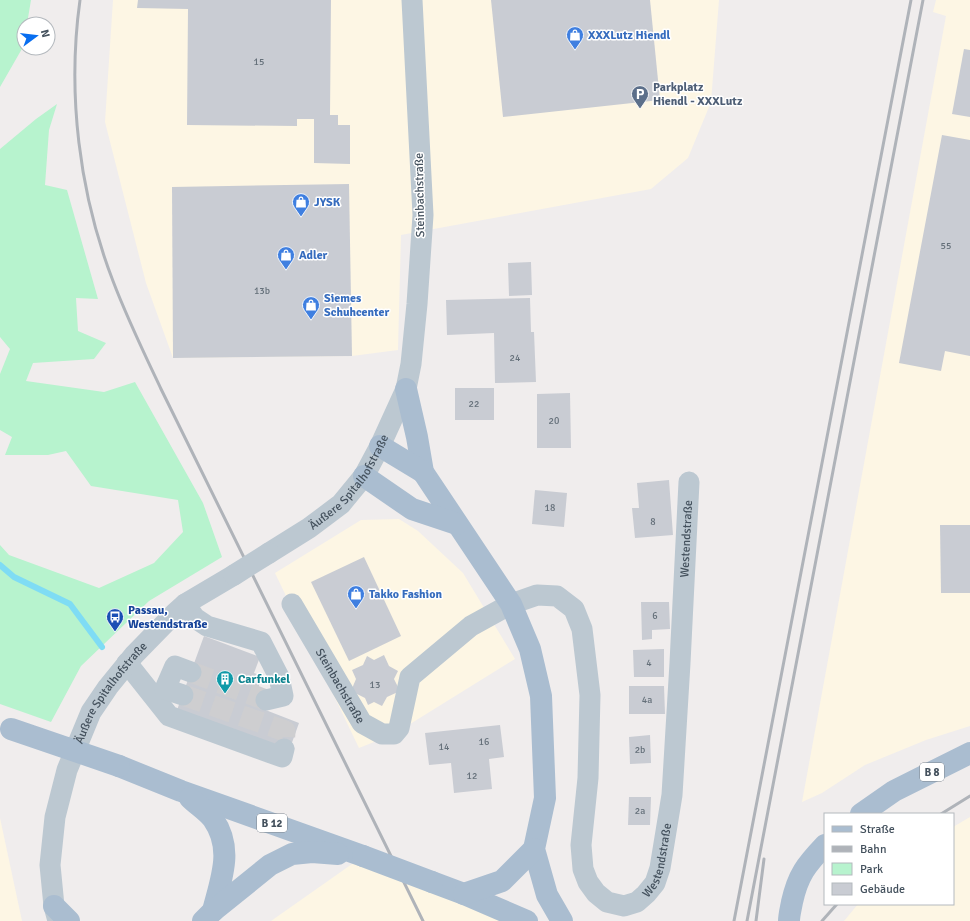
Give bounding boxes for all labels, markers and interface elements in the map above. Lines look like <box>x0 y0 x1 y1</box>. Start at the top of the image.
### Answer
north arrow <box>16 16 56 56</box>
shop icon: XXXLutz Hiendl <box>565 25 585 50</box>
text: N <box>38 28 52 39</box>
place label: XXXLutz Hiendl <box>588 28 670 43</box>
house number: 15 <box>254 56 264 68</box>
place label: Parkplatz Hiendl - XXXLutz <box>653 80 743 109</box>
parking icon: Parkplatz Hiendl - XXXLutz <box>630 84 650 109</box>
street label: Steinbachstraße <box>412 153 428 237</box>
shop icon: JYSK <box>291 192 311 217</box>
place label: JYSK <box>314 195 341 210</box>
house number: 55 <box>941 240 951 252</box>
shop icon: Adler <box>276 245 296 270</box>
place label: Adler <box>299 248 328 263</box>
house number: 13b <box>254 285 270 297</box>
place label: Siemes Schuhcenter <box>324 291 389 320</box>
shop icon: Siemes Schuhcenter <box>301 295 321 320</box>
house number: 24 <box>510 352 521 364</box>
house number: 22 <box>469 398 479 410</box>
house number: 20 <box>549 415 559 427</box>
street label: Äußere Spitalhofstraße <box>306 432 392 533</box>
street label: Westendstraße <box>677 500 696 578</box>
house number: 18 <box>545 502 555 514</box>
house number: 8 <box>650 516 656 528</box>
shop icon: Takko Fashion <box>346 584 366 609</box>
place label: Takko Fashion <box>369 587 442 602</box>
place label: Passau, Westendstraße <box>128 603 208 632</box>
bus stop icon: Passau, Westendstraße <box>105 607 125 632</box>
house number: 6 <box>652 610 658 622</box>
street label: Äußere Spitalhofstraße <box>71 639 150 746</box>
street label: Steinbachstraße <box>312 646 368 726</box>
house number: 4 <box>646 657 652 669</box>
building icon: Carfunkel <box>215 669 235 694</box>
place label: Carfunkel <box>238 672 290 687</box>
house number: 13 <box>370 679 380 691</box>
house number: 4a <box>642 694 652 706</box>
house number: 16 <box>479 736 489 748</box>
house number: 14 <box>439 741 450 753</box>
house number: 2b <box>635 744 645 756</box>
road number: B 8 <box>920 763 944 781</box>
house number: 12 <box>467 770 477 782</box>
house number: 2a <box>635 805 645 817</box>
legend <box>824 813 954 905</box>
road number: B 12 <box>257 814 287 832</box>
street label: Westendstraße <box>639 822 675 900</box>
text: Straße <box>860 822 895 837</box>
text: Bahn <box>860 842 886 857</box>
text: Park <box>860 862 883 877</box>
text: Gebäude <box>860 882 905 897</box>

